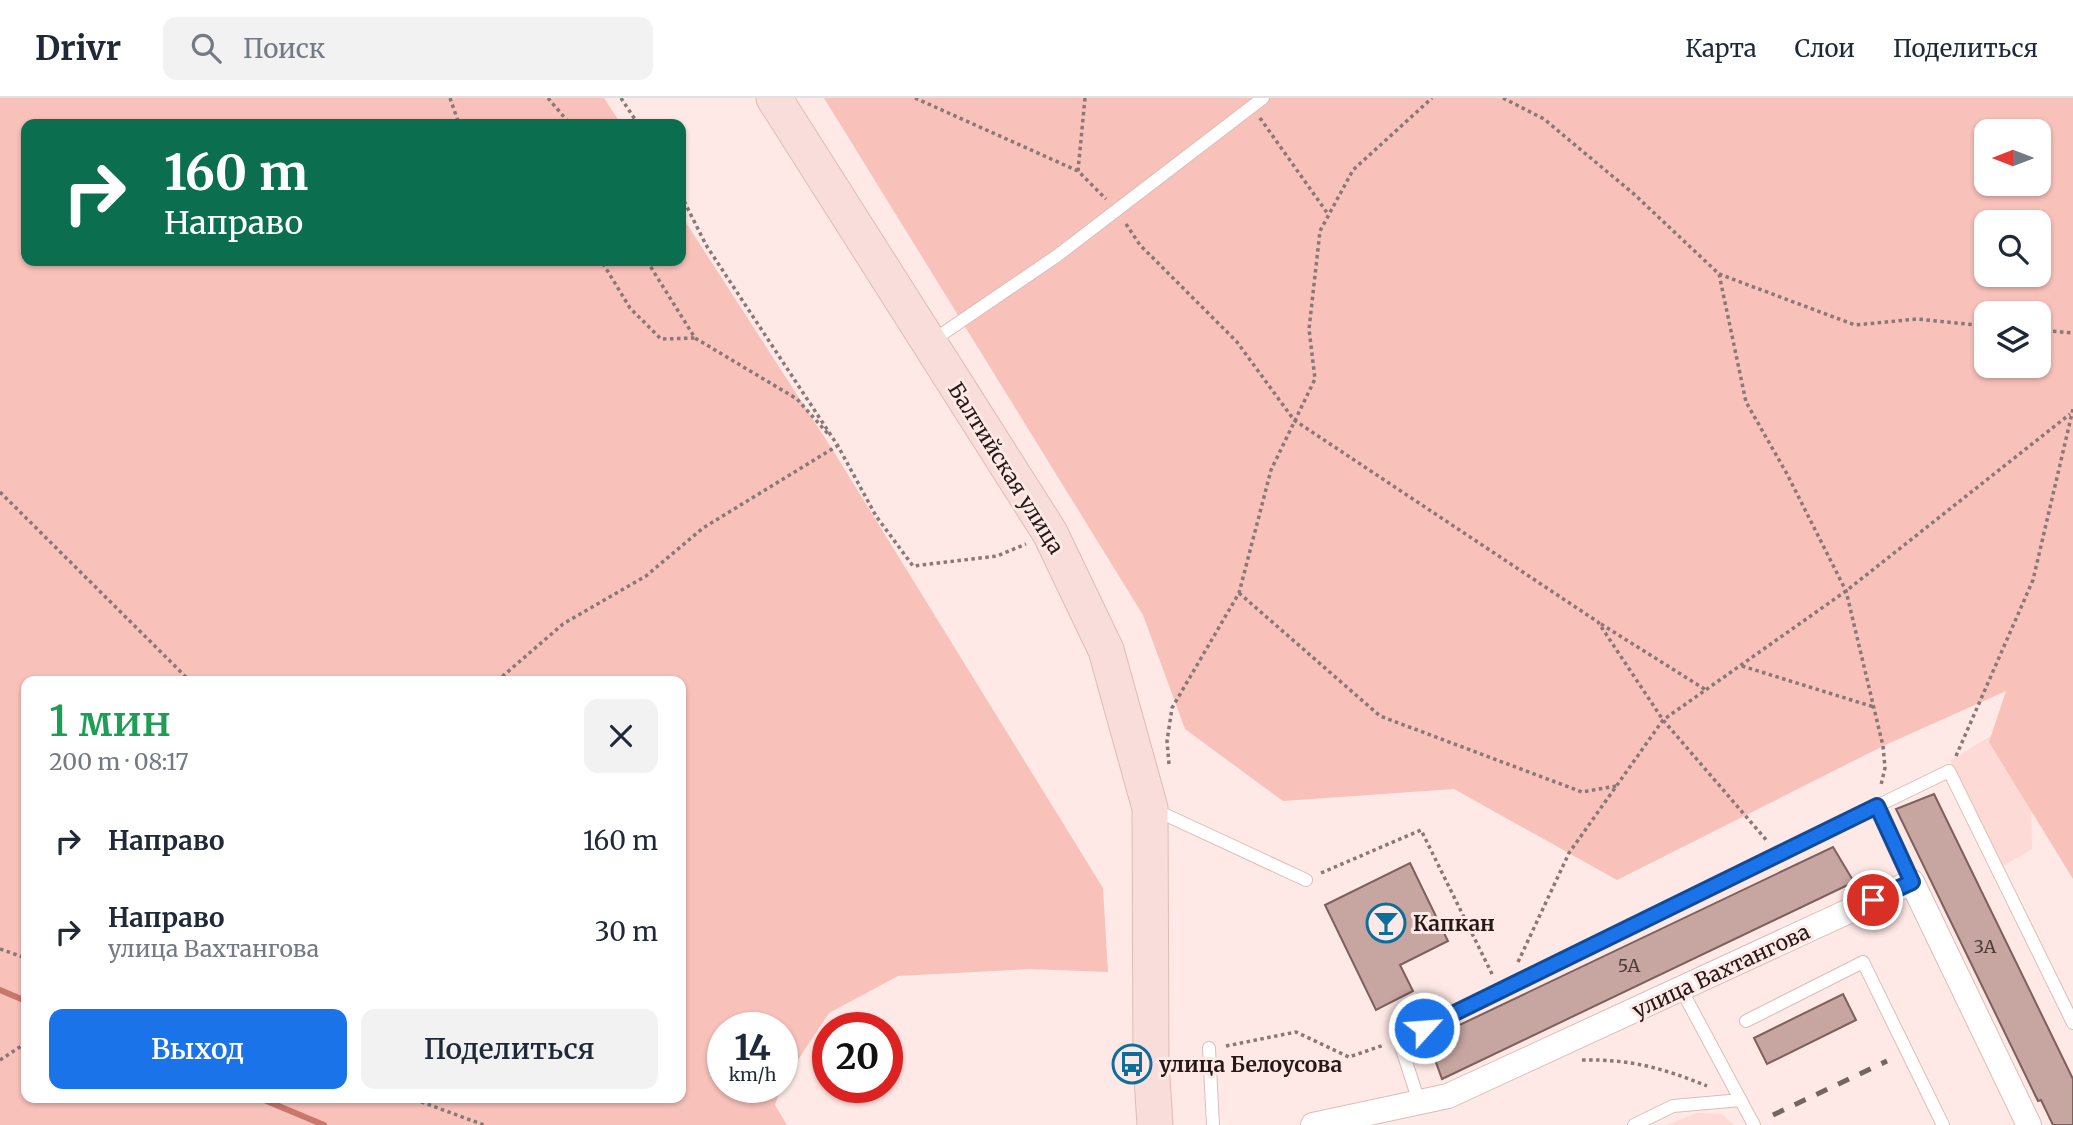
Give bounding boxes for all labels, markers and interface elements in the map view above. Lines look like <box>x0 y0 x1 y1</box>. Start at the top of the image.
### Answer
search box <box>163 17 653 80</box>
text: Drivr <box>35 28 121 69</box>
icon: search <box>187 29 225 67</box>
text: Поиск <box>243 32 325 65</box>
text: Карта <box>1685 33 1757 64</box>
text: Слои <box>1795 33 1855 64</box>
text: Поделиться <box>1893 33 2038 64</box>
north arrow <box>1974 119 2051 196</box>
map controls <box>1974 119 2051 378</box>
text: 160 m <box>164 142 308 203</box>
icon: right <box>49 147 140 238</box>
text: Направо <box>164 203 303 243</box>
button: search <box>1974 210 2051 287</box>
button: layers <box>1974 301 2051 378</box>
street label: Балтийская улица <box>942 377 1070 559</box>
text: 1 мин <box>49 695 171 747</box>
button: close <box>584 699 658 773</box>
text: 200 m · 08:17 <box>49 747 189 776</box>
icon: right <box>49 822 87 860</box>
text: Направо <box>108 824 225 857</box>
text: 160 m <box>583 824 658 857</box>
pin <box>1843 870 1903 930</box>
icon: arrive <box>1854 881 1892 919</box>
text: Направо <box>108 901 225 934</box>
bar icon: Капкан <box>1365 902 1407 944</box>
place label: Капкан <box>1413 910 1495 937</box>
icon: right <box>49 913 87 951</box>
text: 30 m <box>595 915 658 948</box>
street label: улица Вахтангова <box>1628 918 1814 1024</box>
text: улица Вахтангова <box>108 934 319 963</box>
house number: 3А <box>1974 935 1997 958</box>
house number: 5А <box>1618 954 1641 977</box>
position arrow <box>1387 991 1461 1065</box>
button: Выход <box>49 1009 347 1089</box>
button: Поделиться <box>361 1009 658 1089</box>
speed limit sign: 20 <box>812 1012 903 1103</box>
text: 14 <box>734 1026 771 1070</box>
bus stop icon: улица Белоусова <box>1111 1043 1153 1085</box>
place label: улица Белоусова <box>1159 1051 1342 1078</box>
text: km/h <box>729 1063 776 1086</box>

